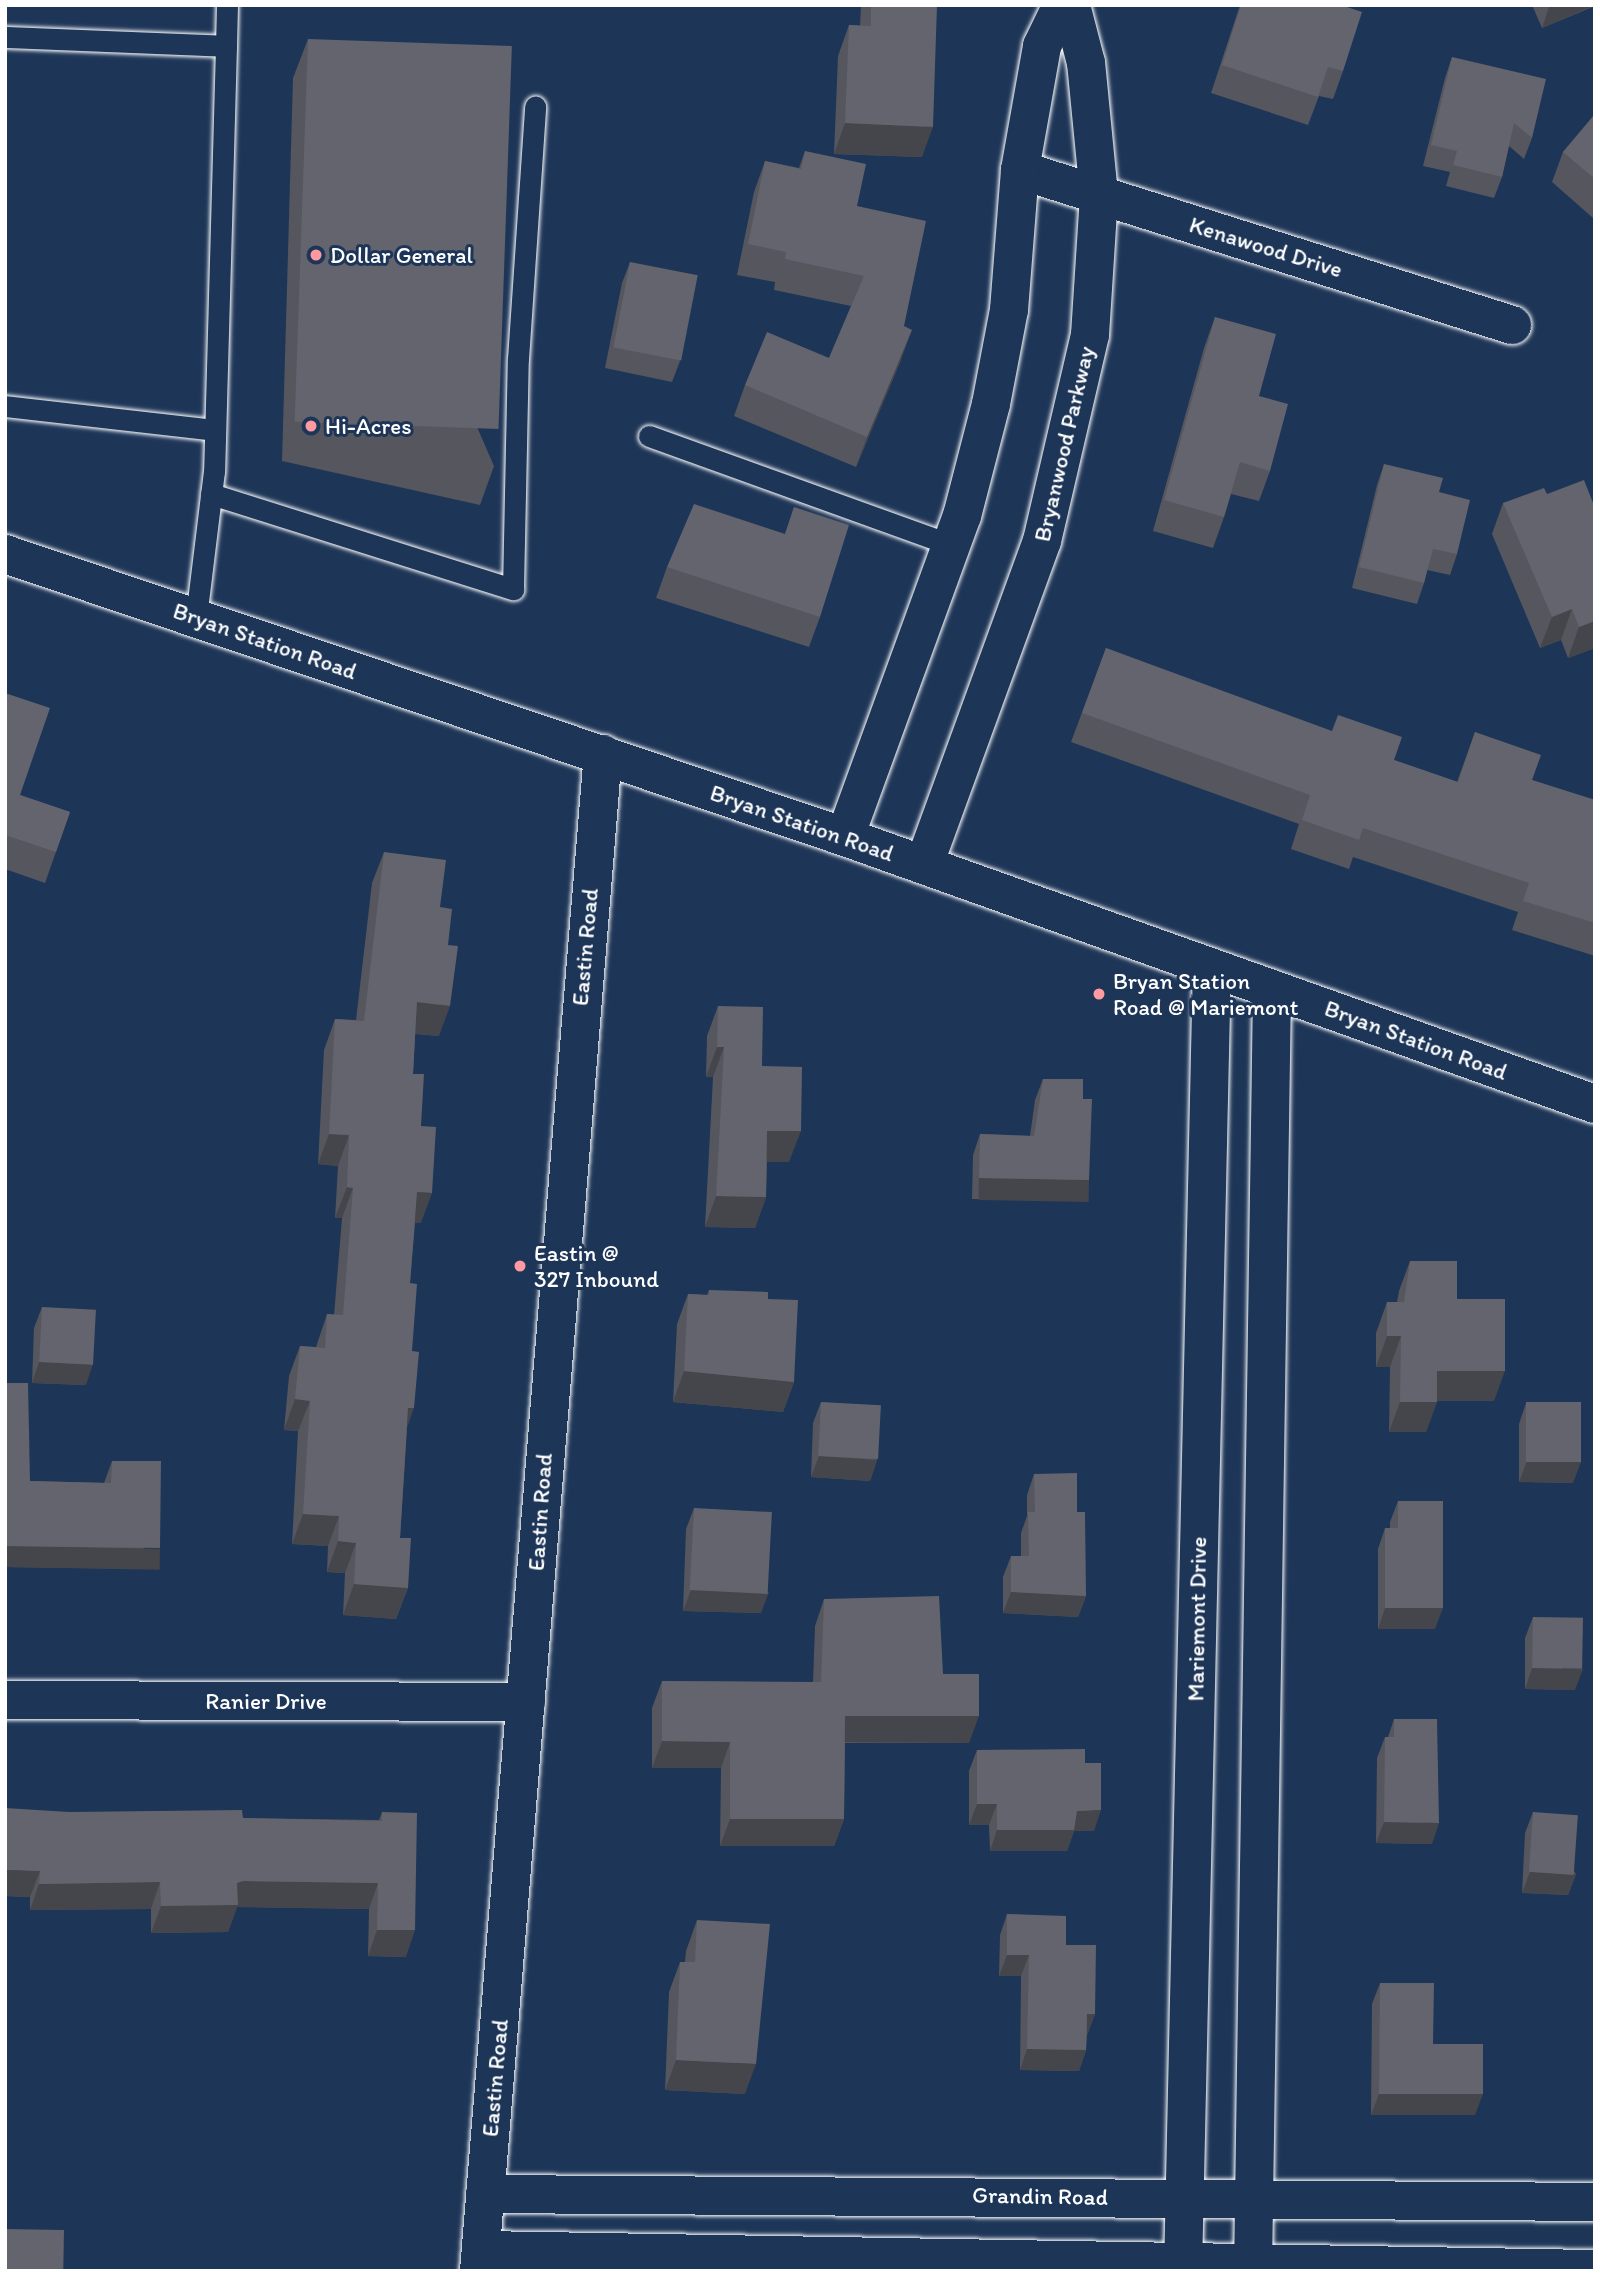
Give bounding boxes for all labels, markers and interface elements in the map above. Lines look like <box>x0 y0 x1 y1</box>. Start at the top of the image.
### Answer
street label: Kenawood Drive <box>1186 211 1346 283</box>
place label: Dollar General <box>330 241 474 269</box>
marker: Dollar General <box>308 247 324 263</box>
street label: Bryanwood Parkway <box>1028 344 1100 544</box>
place label: Hi-Acres <box>325 412 411 440</box>
marker: Hi-Acres <box>303 418 319 434</box>
street label: Bryan Station Road <box>170 597 360 685</box>
street label: Bryan Station Road <box>707 779 897 867</box>
street label: Eastin Road <box>566 887 604 1007</box>
place label: Bryan Station Road @ Mariemont <box>1113 967 1298 1021</box>
marker: Bryan Station Road @ Mariemont <box>1091 986 1107 1002</box>
street label: Bryan Station Road <box>1321 994 1511 1086</box>
place label: Eastin @ 327 Inbound <box>534 1239 659 1293</box>
marker: Eastin @ 327 Inbound <box>512 1258 528 1274</box>
street label: Eastin Road <box>522 1453 558 1571</box>
street label: Mariemont Drive <box>1182 1536 1212 1702</box>
street label: Ranier Drive <box>205 1687 327 1715</box>
street label: Eastin Road <box>476 2018 514 2138</box>
street label: Grandin Road <box>972 2181 1108 2211</box>

